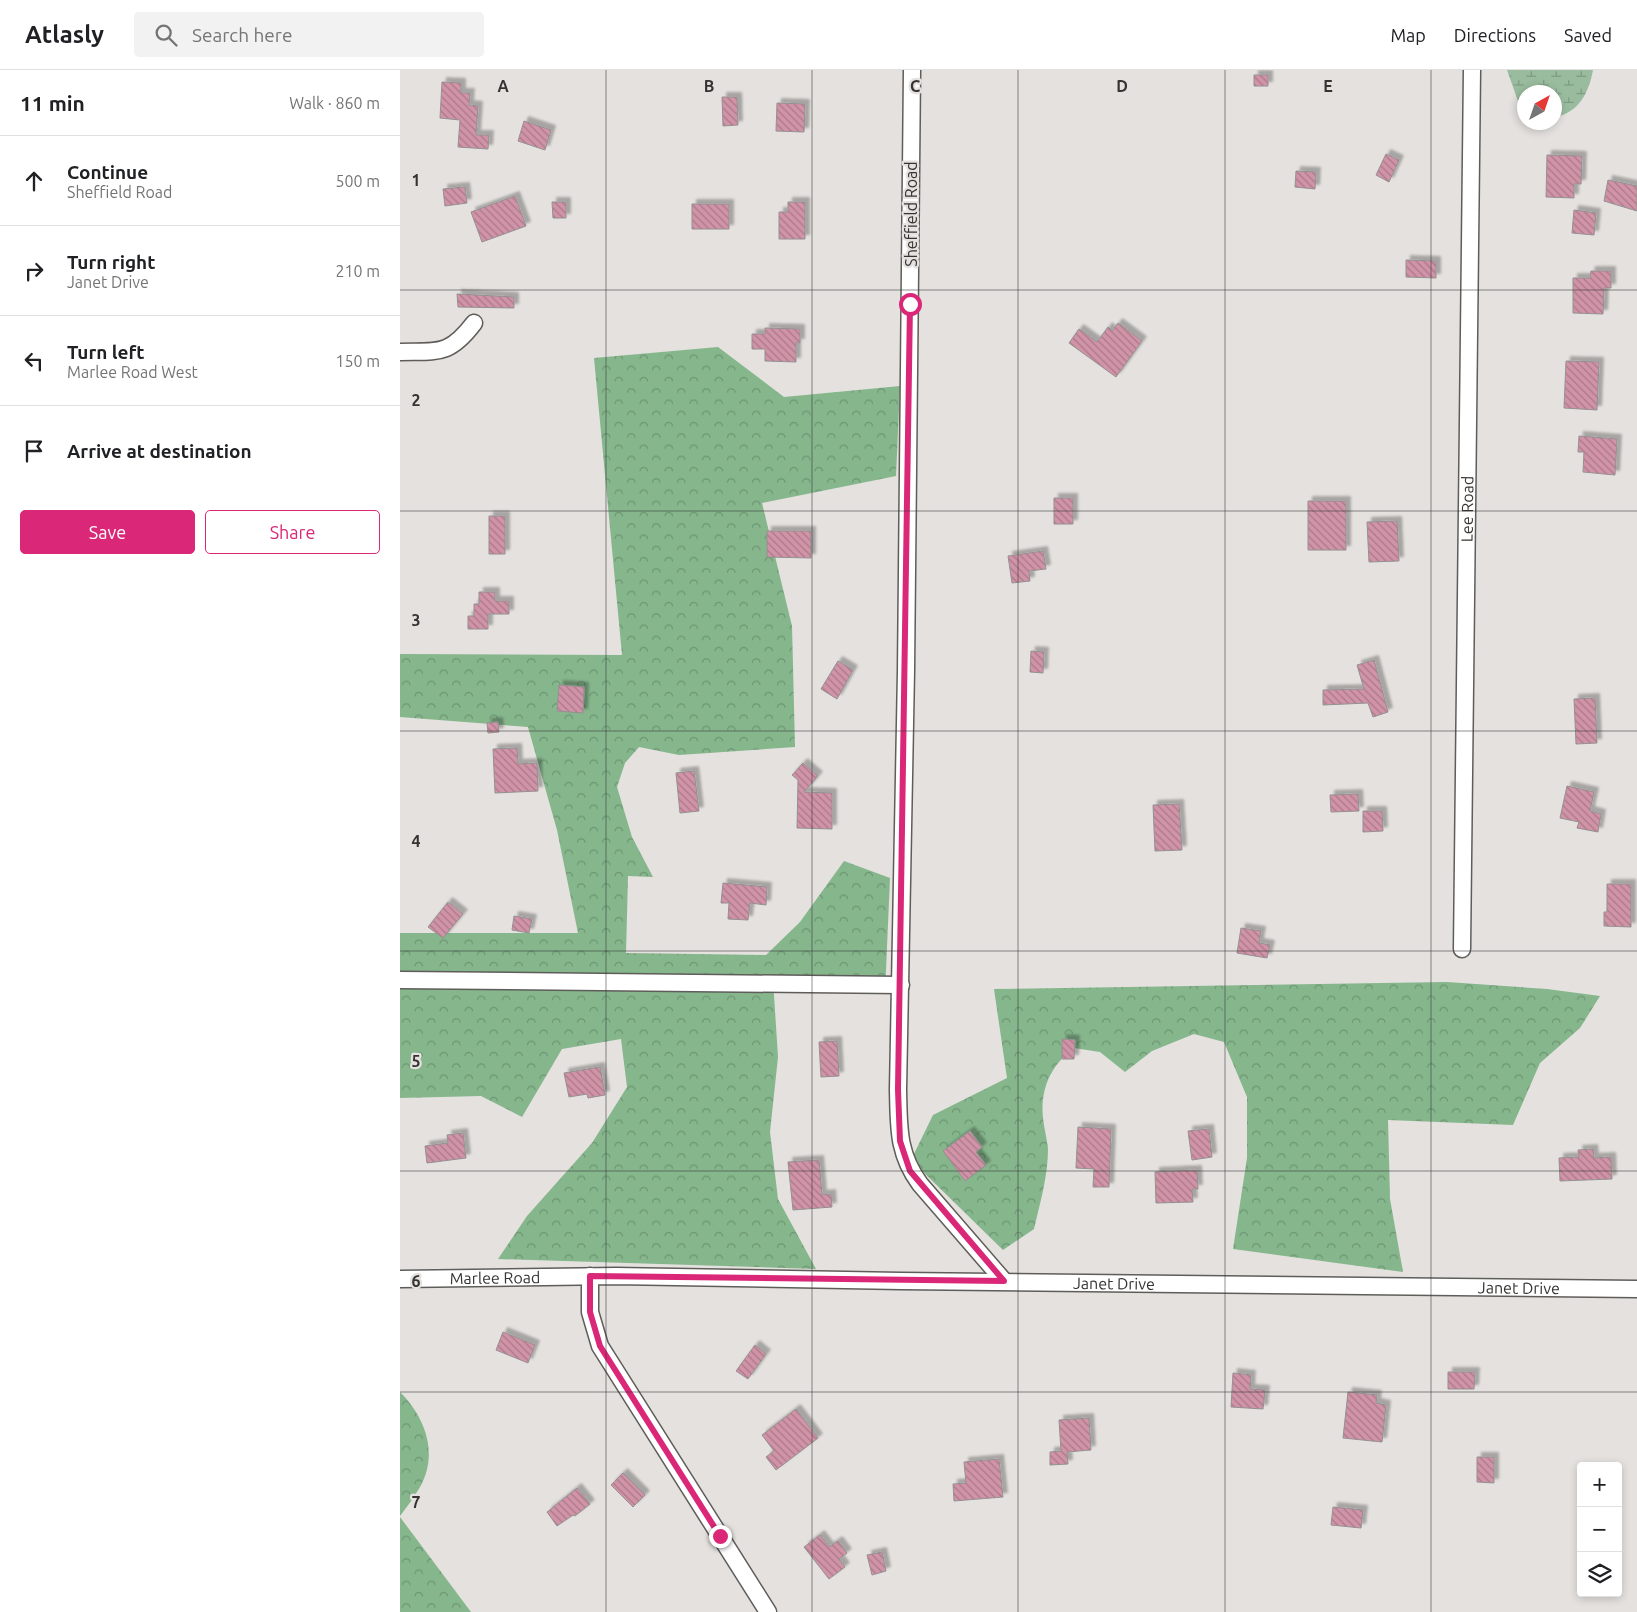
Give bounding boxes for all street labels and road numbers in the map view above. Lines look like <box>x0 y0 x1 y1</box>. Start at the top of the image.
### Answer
street label: Sheffield Road <box>902 161 920 267</box>
street label: Lee Road <box>1458 476 1476 542</box>
street label: Marlee Road <box>450 1268 540 1287</box>
street label: Janet Drive <box>1073 1274 1155 1293</box>
street label: Janet Drive <box>1478 1278 1560 1297</box>

